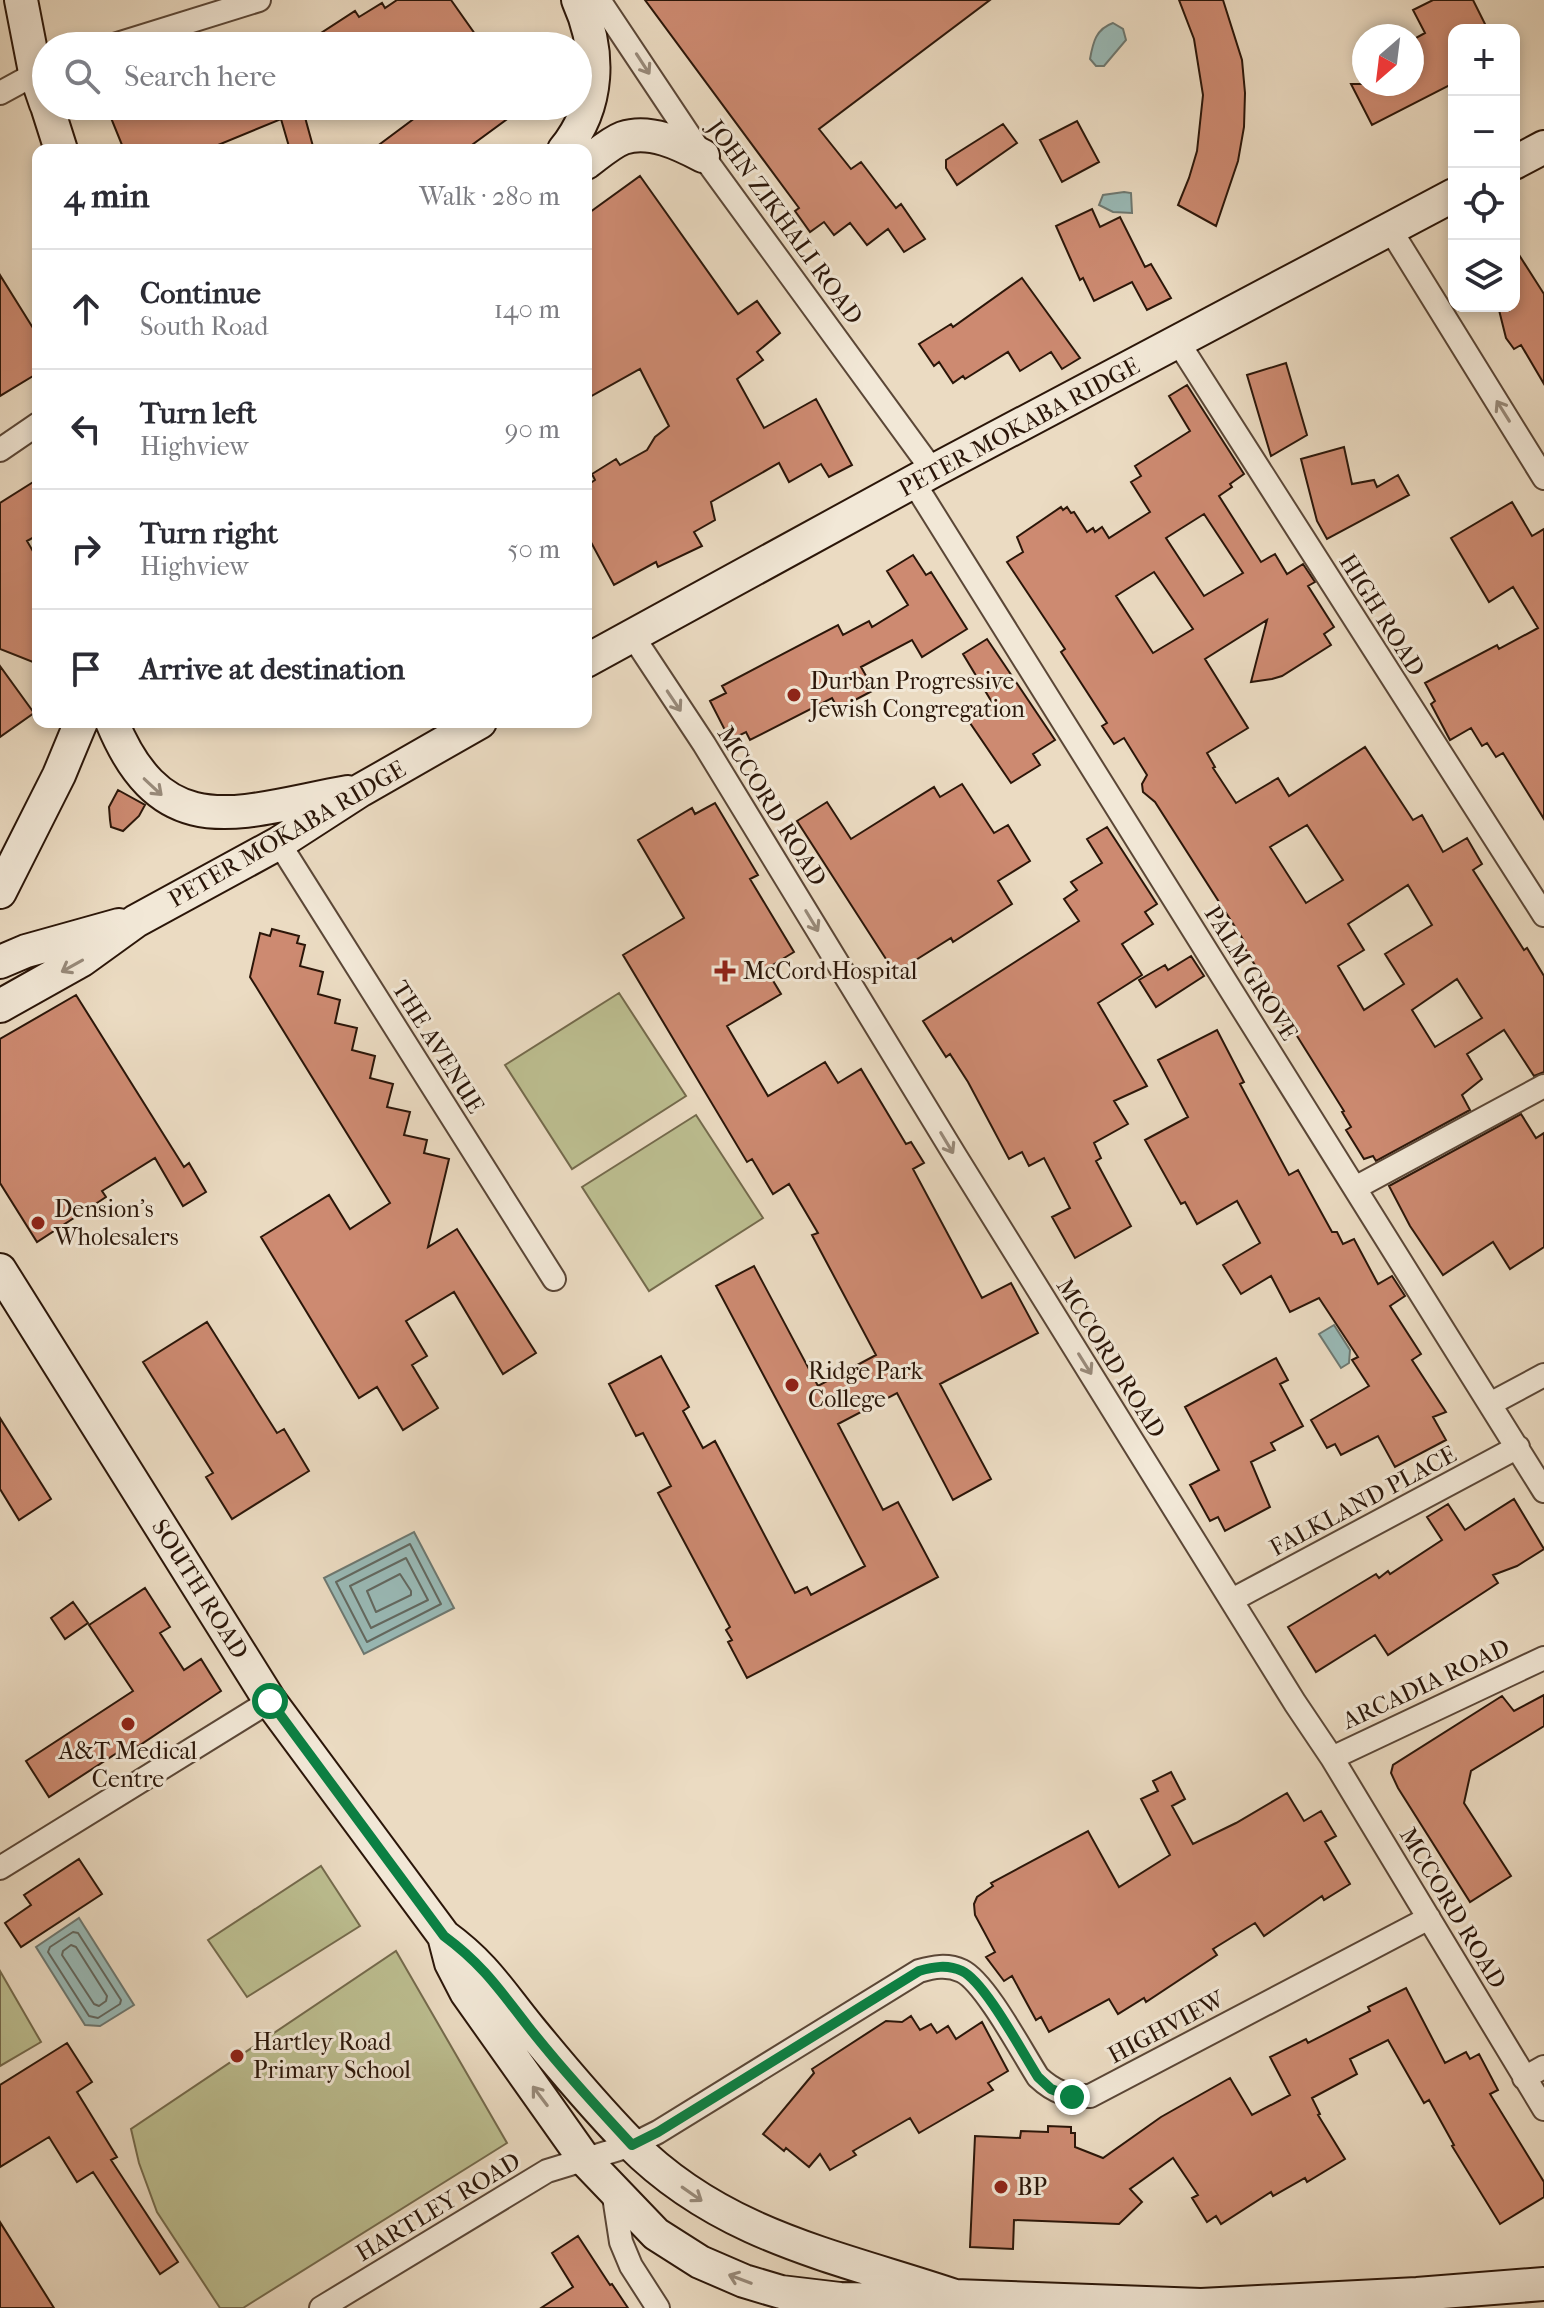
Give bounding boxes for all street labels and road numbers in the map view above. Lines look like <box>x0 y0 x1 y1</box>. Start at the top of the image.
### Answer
street label: JOHN ZIKHALI ROAD <box>700 113 868 330</box>
street label: PETER MOKABA RIDGE <box>894 352 1144 502</box>
street label: HIGH ROAD <box>1333 549 1431 681</box>
street label: MCCORD ROAD <box>712 721 832 891</box>
street label: PETER MOKABA RIDGE <box>164 755 410 913</box>
street label: PALM GROVE <box>1199 901 1303 1045</box>
street label: THE AVENUE <box>386 976 490 1118</box>
street label: MCCORD ROAD <box>1051 1273 1171 1443</box>
street label: FALKLAND PLACE <box>1265 1440 1461 1562</box>
street label: SOUTH ROAD <box>146 1514 254 1664</box>
street label: ARCADIA ROAD <box>1337 1633 1514 1735</box>
street label: MCCORD ROAD <box>1394 1822 1512 1994</box>
street label: HIGHVIEW <box>1103 1984 1230 2069</box>
street label: HARTLEY ROAD <box>351 2147 525 2267</box>

